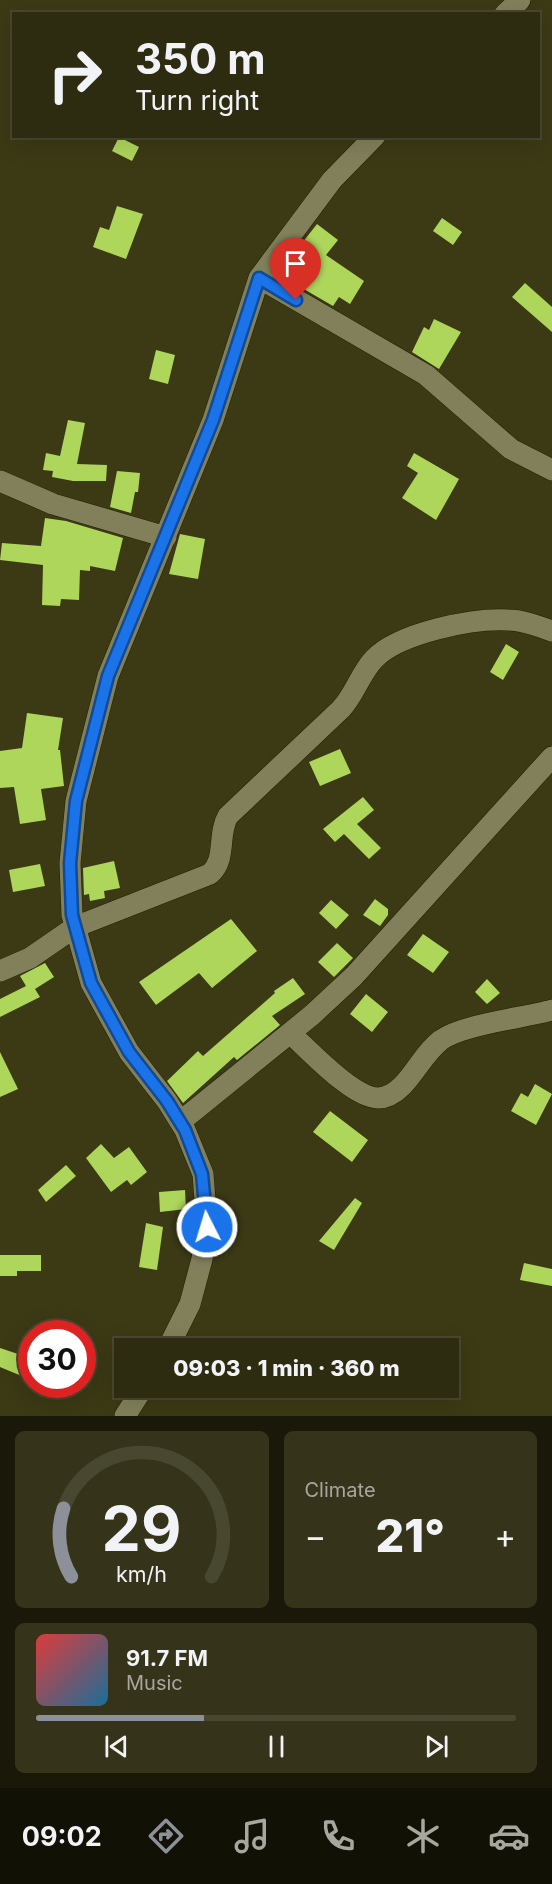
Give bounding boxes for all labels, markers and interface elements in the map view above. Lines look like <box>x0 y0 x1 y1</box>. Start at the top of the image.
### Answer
text: 350 m <box>135 33 266 84</box>
icon: right <box>36 36 114 114</box>
text: Turn right <box>135 84 259 117</box>
pin <box>270 238 321 300</box>
icon: arrive <box>279 247 312 280</box>
position arrow <box>175 1195 239 1259</box>
speed limit sign: 30 <box>18 1320 96 1398</box>
text: 09:03 · 1 min · 360 m <box>173 1355 400 1381</box>
text: Climate <box>305 1478 376 1502</box>
text: 29 <box>102 1491 182 1566</box>
text: 21° <box>376 1508 445 1563</box>
text: − <box>305 1516 326 1556</box>
text: + <box>494 1516 516 1556</box>
text: km/h <box>116 1561 167 1587</box>
text: 91.7 FM <box>126 1645 208 1671</box>
text: Music <box>126 1671 183 1695</box>
icon: previous <box>100 1730 133 1763</box>
icon: pause <box>260 1730 293 1763</box>
icon: next <box>420 1730 453 1763</box>
icon: directions <box>145 1815 187 1857</box>
icon: music <box>231 1815 273 1857</box>
icon: phone <box>317 1815 359 1857</box>
icon: climate <box>402 1815 444 1857</box>
icon: car <box>488 1815 530 1857</box>
text: 09:02 <box>22 1820 102 1853</box>

